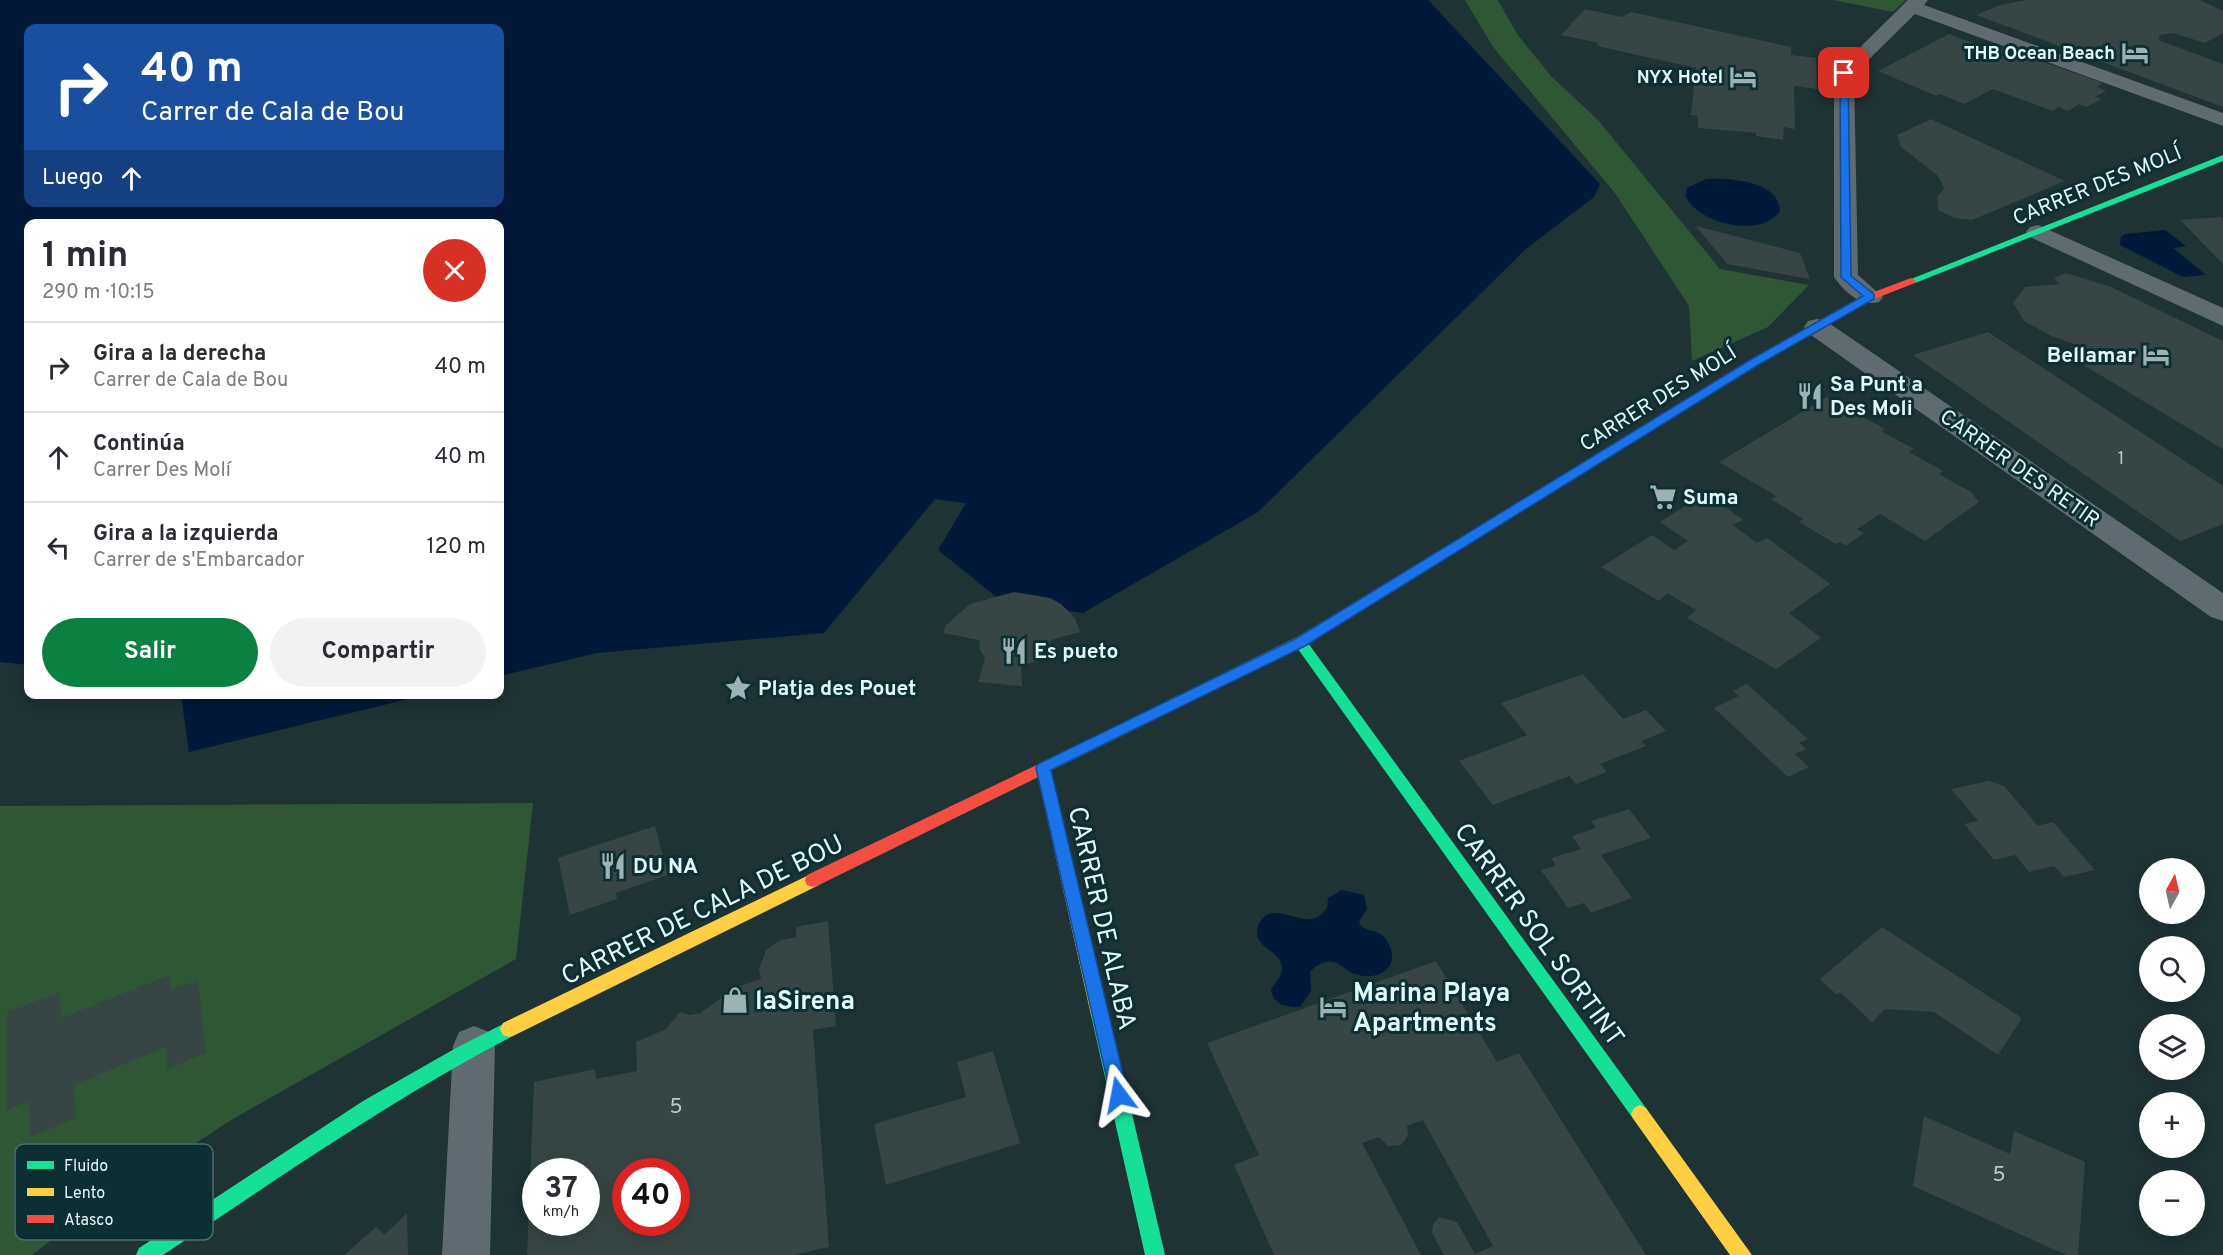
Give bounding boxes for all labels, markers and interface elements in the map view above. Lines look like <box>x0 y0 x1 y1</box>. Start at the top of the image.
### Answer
hotel icon: THB Ocean Beach <box>2120 38 2150 68</box>
place label: THB Ocean Beach <box>1964 43 2115 66</box>
text: 40 m <box>141 44 243 97</box>
pin <box>1818 47 1869 98</box>
icon: right <box>42 48 120 126</box>
icon: arrive <box>1827 56 1860 89</box>
hotel icon: NYX Hotel <box>1728 62 1758 92</box>
place label: NYX Hotel <box>1637 67 1723 90</box>
text: Carrer de Cala de Bou <box>141 96 404 130</box>
street label: CARRER DES MOLÍ <box>2009 138 2188 233</box>
icon: ahead <box>115 162 148 195</box>
text: Luego <box>42 165 103 192</box>
text: 1 min <box>42 234 128 280</box>
button: close <box>423 239 486 302</box>
text: 290 m · 10:15 <box>42 280 155 306</box>
street label: CARRER DES MOLÍ <box>1575 338 1744 458</box>
hotel icon: Bellamar <box>2141 340 2171 370</box>
text: Gira a la derecha <box>93 341 266 368</box>
place label: Bellamar <box>2047 343 2136 370</box>
icon: right <box>42 351 75 384</box>
text: 40 m <box>434 354 486 381</box>
text: Carrer de Cala de Bou <box>93 368 288 394</box>
place label: Sa Punt a Des Moli <box>1830 372 1923 423</box>
restaurant icon: Sa Punt a Des Moli <box>1795 381 1825 411</box>
street label: CARRER DES RETIR <box>1934 404 2104 534</box>
text: Continúa <box>93 431 185 458</box>
icon: ahead <box>42 441 75 474</box>
text: 40 m <box>434 444 486 471</box>
house number: 1 <box>2118 448 2124 471</box>
text: Carrer Des Molí <box>93 458 231 484</box>
supermarket icon: Suma <box>1648 482 1678 512</box>
place label: Suma <box>1683 485 1738 512</box>
text: Gira a la izquierda <box>93 521 279 548</box>
icon: left <box>42 531 75 564</box>
text: 120 m <box>426 534 486 561</box>
text: Carrer de s'Embarcador <box>93 548 305 574</box>
button: Salir <box>42 618 258 687</box>
button: Compartir <box>270 618 486 687</box>
restaurant icon: Es pueto <box>999 636 1029 666</box>
place label: Es pueto <box>1034 639 1118 666</box>
place icon: Platja des Pouet <box>723 673 753 703</box>
place label: Platja des Pouet <box>758 676 916 703</box>
street label: CARRER DE ALABA <box>1059 804 1142 1033</box>
street label: CARRER SOL SORTINT <box>1446 817 1630 1054</box>
street label: CARRER DE CALA DE BOU <box>556 828 850 994</box>
restaurant icon: DU NA <box>598 851 628 881</box>
place label: DU NA <box>633 854 698 881</box>
north arrow <box>2139 858 2205 924</box>
map controls <box>2139 858 2205 1236</box>
button: search <box>2139 936 2205 1002</box>
place label: Marina Playa Apartments <box>1353 978 1510 1041</box>
shop icon: laSirena <box>720 985 750 1015</box>
place label: laSirena <box>755 986 855 1019</box>
hotel icon: Marina Playa Apartments <box>1318 992 1348 1022</box>
button: layers <box>2139 1014 2205 1080</box>
position arrow <box>1087 1063 1151 1127</box>
button: + <box>2139 1092 2205 1158</box>
house number: 5 <box>669 1094 683 1121</box>
legend <box>15 1144 213 1240</box>
text: Fluido <box>64 1157 108 1177</box>
speed limit sign: 40 <box>612 1158 690 1236</box>
house number: 5 <box>1992 1162 2006 1189</box>
button: − <box>2139 1170 2205 1236</box>
text: 37 <box>544 1171 578 1208</box>
text: Lento <box>64 1184 105 1204</box>
text: km/h <box>543 1203 579 1222</box>
text: Atasco <box>64 1211 113 1231</box>

